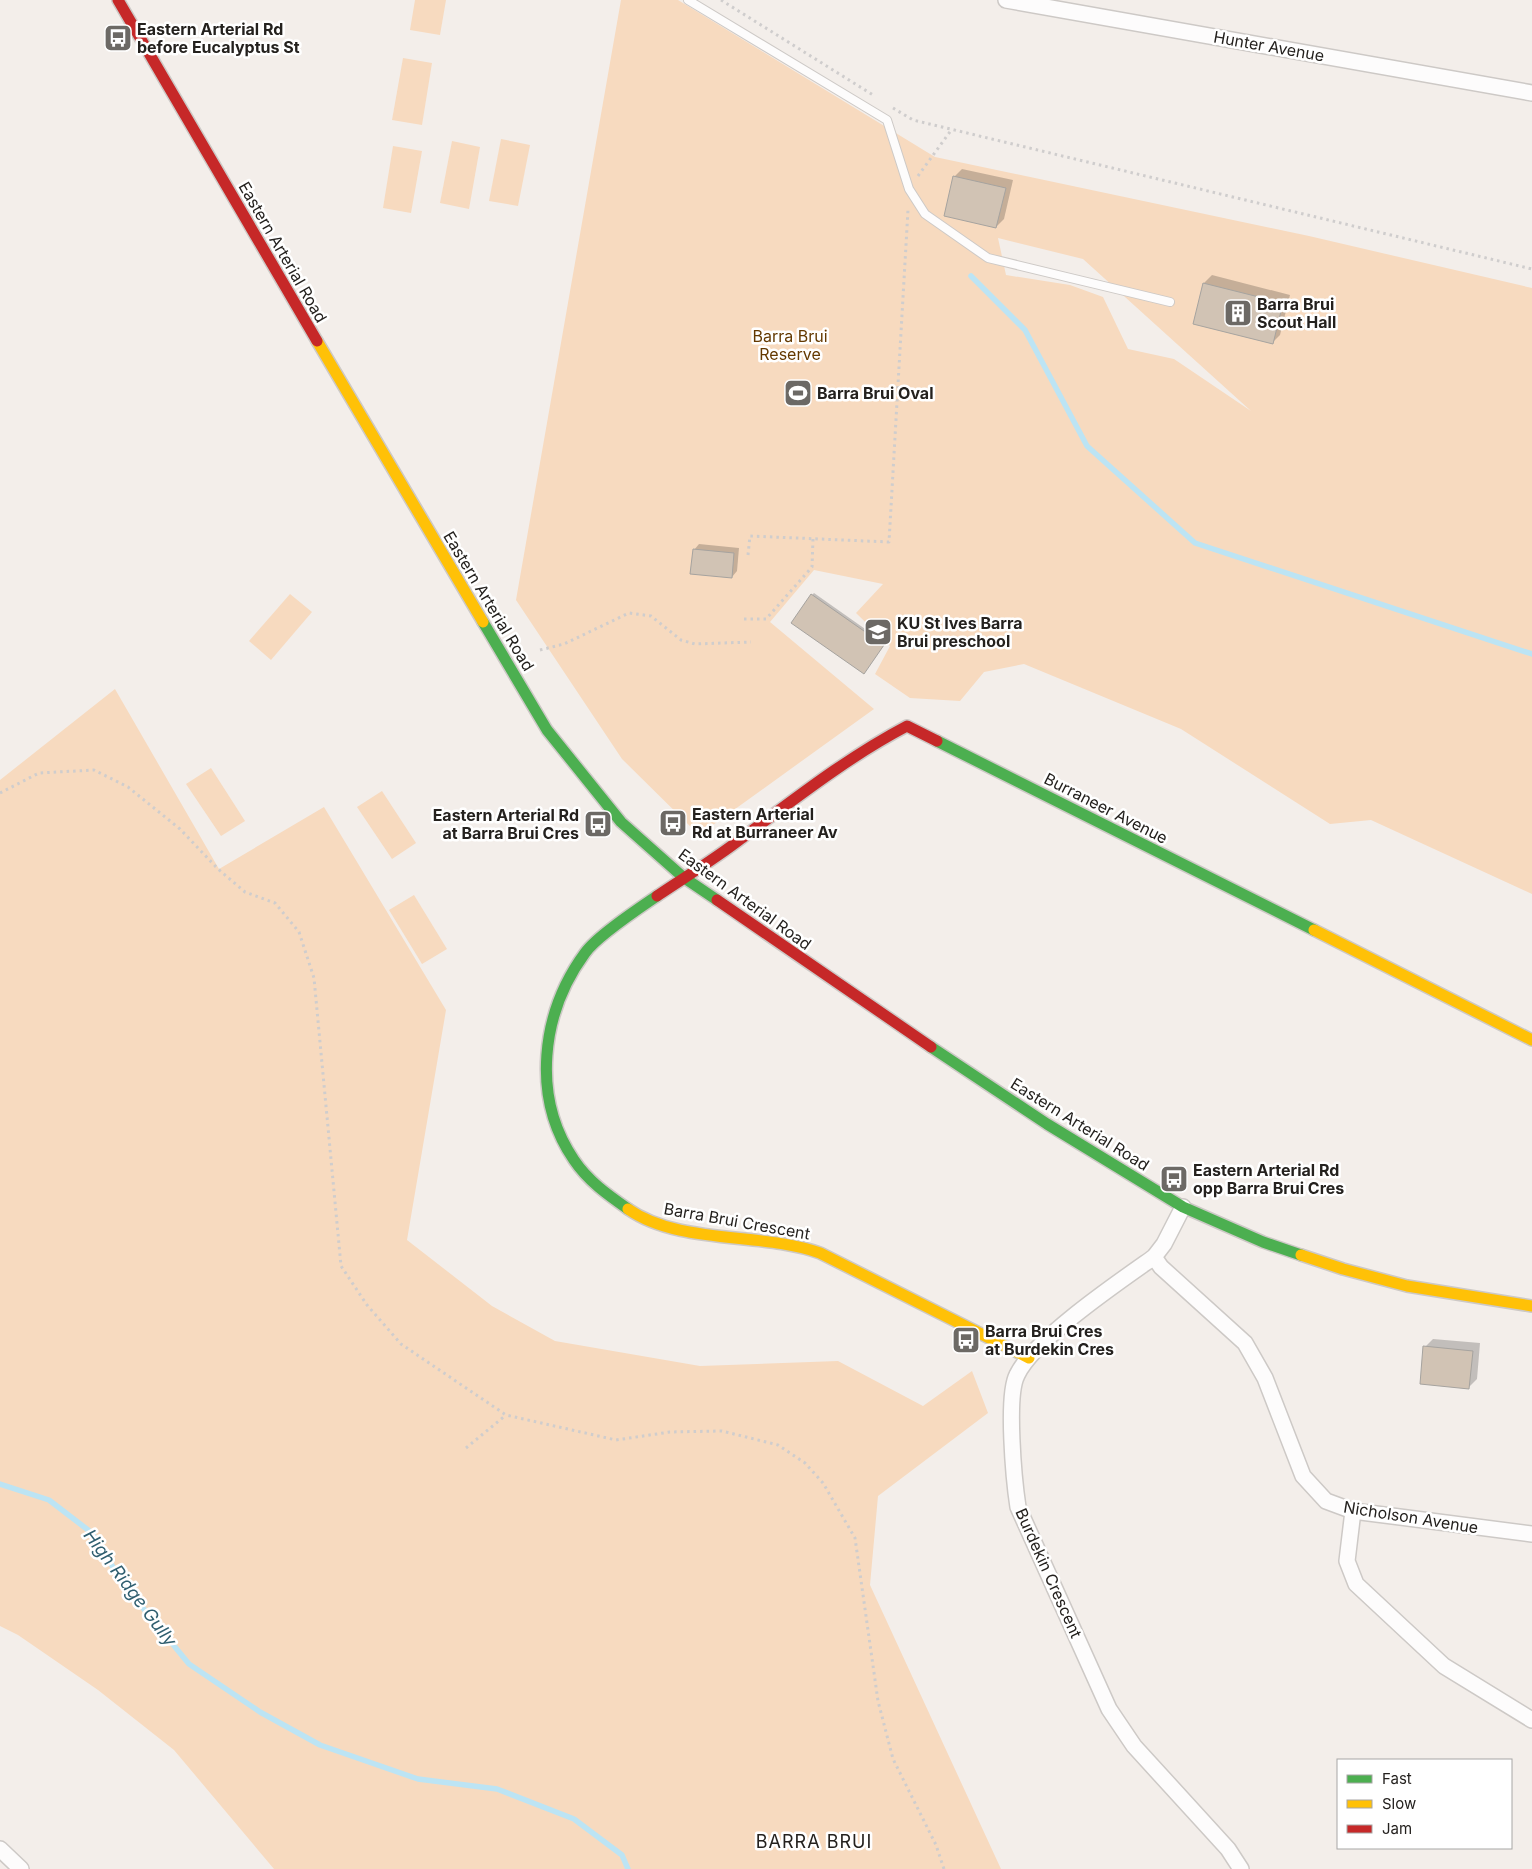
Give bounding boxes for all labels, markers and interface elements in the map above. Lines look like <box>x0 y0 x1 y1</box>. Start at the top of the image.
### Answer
place label: Eastern Arterial Rd before Eucalyptus St <box>137 19 300 57</box>
bus stop icon: Eastern Arterial Rd before Eucalyptus St <box>103 23 133 53</box>
street label: Hunter Avenue <box>1212 26 1326 66</box>
street label: Eastern Arterial Road <box>234 178 332 326</box>
place label: Barra Brui Scout Hall <box>1257 294 1336 332</box>
building icon: Barra Brui Scout Hall <box>1223 298 1253 328</box>
park label: Barra Brui Reserve <box>752 326 828 364</box>
sports icon: Barra Brui Oval <box>783 378 813 408</box>
place label: Barra Brui Oval <box>817 383 933 403</box>
street label: Eastern Arterial Road <box>439 527 539 675</box>
place label: KU St Ives Barra Brui preschool <box>897 613 1022 651</box>
school or university icon: KU St Ives Barra Brui preschool <box>863 617 893 647</box>
street label: Burraneer Avenue <box>1041 768 1171 848</box>
place label: Eastern Arterial Rd at Burraneer Av <box>692 804 838 842</box>
place label: Eastern Arterial Rd at Barra Brui Cres <box>433 805 579 843</box>
bus stop icon: Eastern Arterial Rd at Burraneer Av <box>658 808 688 838</box>
bus stop icon: Eastern Arterial Rd at Barra Brui Cres <box>583 809 613 839</box>
street label: Eastern Arterial Road <box>675 844 815 954</box>
street label: Eastern Arterial Road <box>1007 1073 1153 1175</box>
place label: Eastern Arterial Rd opp Barra Brui Cres <box>1193 1160 1344 1198</box>
bus stop icon: Eastern Arterial Rd opp Barra Brui Cres <box>1159 1164 1189 1194</box>
street label: Barra Brui Crescent <box>662 1198 812 1244</box>
place label: Barra Brui Cres at Burdekin Cres <box>985 1321 1114 1359</box>
bus stop icon: Barra Brui Cres at Burdekin Cres <box>951 1325 981 1355</box>
street label: Nicholson Avenue <box>1342 1496 1480 1538</box>
street label: Burdekin Crescent <box>1011 1505 1087 1641</box>
water label: High Ridge Gully <box>80 1525 182 1651</box>
legend <box>1337 1759 1512 1849</box>
text: Fast <box>1382 1769 1412 1788</box>
text: Slow <box>1382 1794 1416 1813</box>
text: Jam <box>1382 1819 1412 1838</box>
district label: BARRA BRUI <box>756 1831 872 1852</box>

